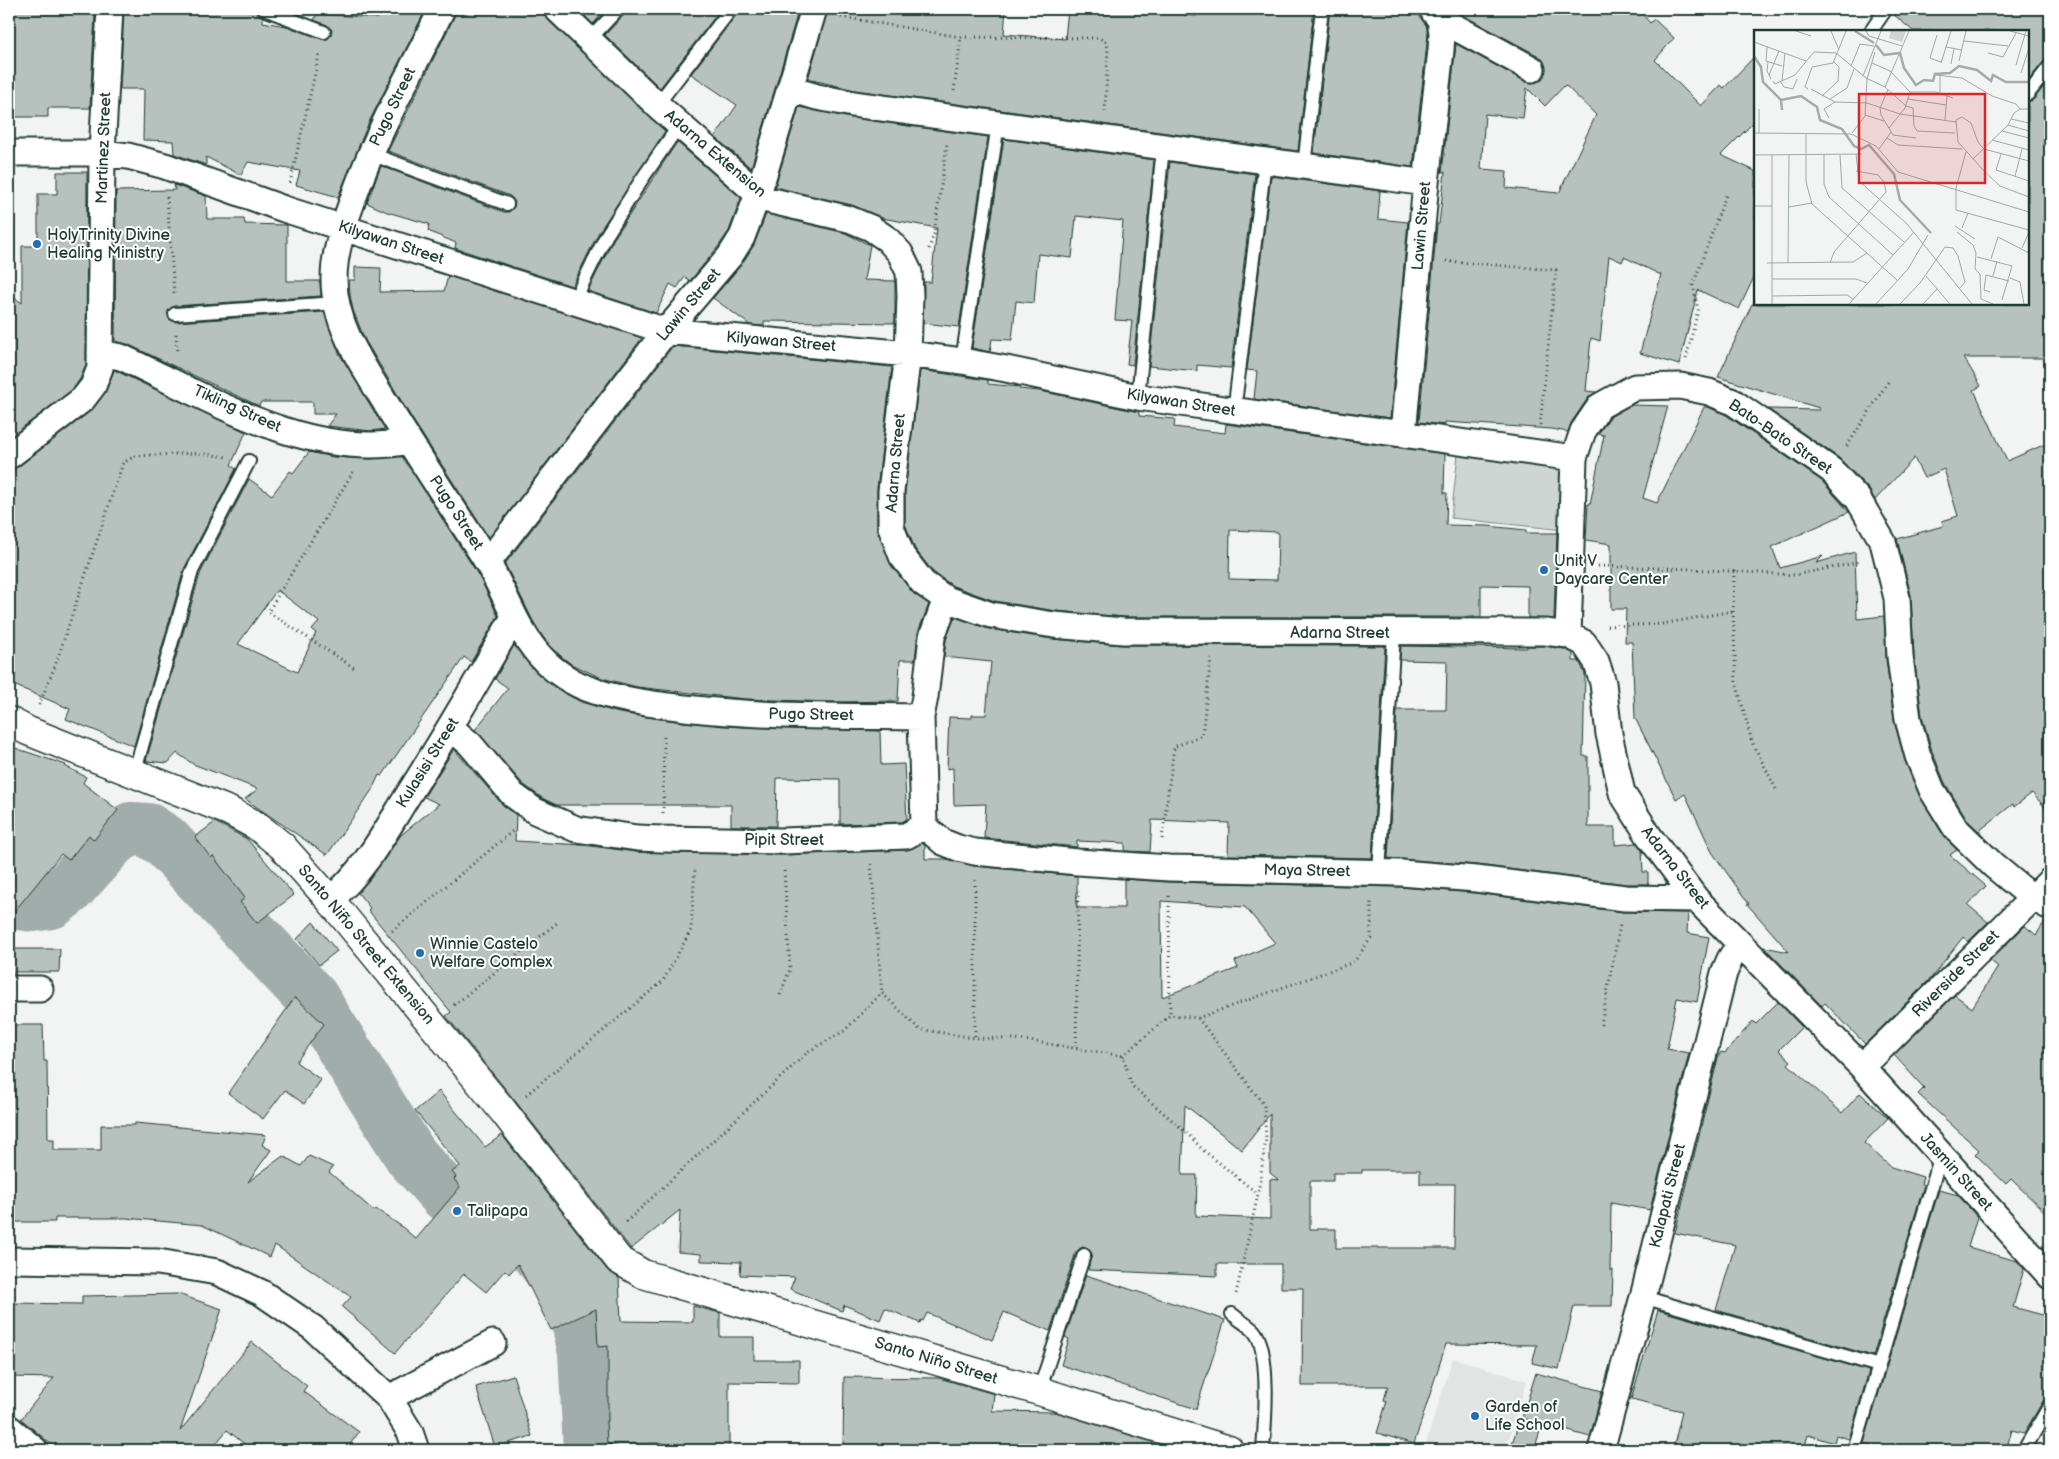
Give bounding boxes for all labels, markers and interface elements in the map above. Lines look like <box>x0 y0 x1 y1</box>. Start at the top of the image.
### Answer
inset map <box>1754 30 2029 305</box>
street label: Pugo Street <box>366 64 420 149</box>
street label: Martinez Street <box>93 92 115 204</box>
street label: Adarna Extension <box>660 106 770 202</box>
street label: Lawin Street <box>1409 181 1435 271</box>
street label: Kilyawan Street <box>336 217 446 269</box>
place label: HolyTrinity Divine Healing Ministry <box>47 226 170 263</box>
marker: HolyTrinity Divine Healing Ministry <box>31 238 43 250</box>
street label: Lawin Street <box>653 265 725 345</box>
street label: Kilyawan Street <box>725 328 837 356</box>
street label: Tikling Street <box>190 381 284 437</box>
street label: Kilyawan Street <box>1125 385 1237 421</box>
street label: Bato-Bato Street <box>1725 395 1835 479</box>
street label: Adarna Street <box>882 413 910 513</box>
street label: Pugo Street <box>425 472 487 554</box>
place label: Unit V Daycare Center <box>1554 552 1668 589</box>
marker: Unit V Daycare Center <box>1538 564 1550 576</box>
street label: Adarna Street <box>1290 624 1390 643</box>
street label: Pugo Street <box>768 705 854 725</box>
street label: Kulasisi Street <box>393 714 463 812</box>
street label: Adarna Street <box>1637 823 1713 913</box>
street label: Pipit Street <box>744 831 824 850</box>
street label: Santo Niño Street Extension <box>294 861 438 1029</box>
street label: Maya Street <box>1264 861 1351 881</box>
street label: Riverside Street <box>1908 926 2004 1022</box>
place label: Winnie Castelo Welfare Complex <box>430 935 553 972</box>
marker: Winnie Castelo Welfare Complex <box>414 947 426 959</box>
street label: Jasmin Street <box>1916 1129 1996 1215</box>
street label: Kalapati Street <box>1646 1142 1690 1250</box>
place label: Talipapa <box>467 1202 528 1221</box>
marker: Talipapa <box>451 1205 463 1217</box>
street label: Santo Niño Street <box>872 1333 1000 1389</box>
place label: Garden of Life School <box>1485 1398 1565 1435</box>
marker: Garden of Life School <box>1469 1410 1481 1422</box>

